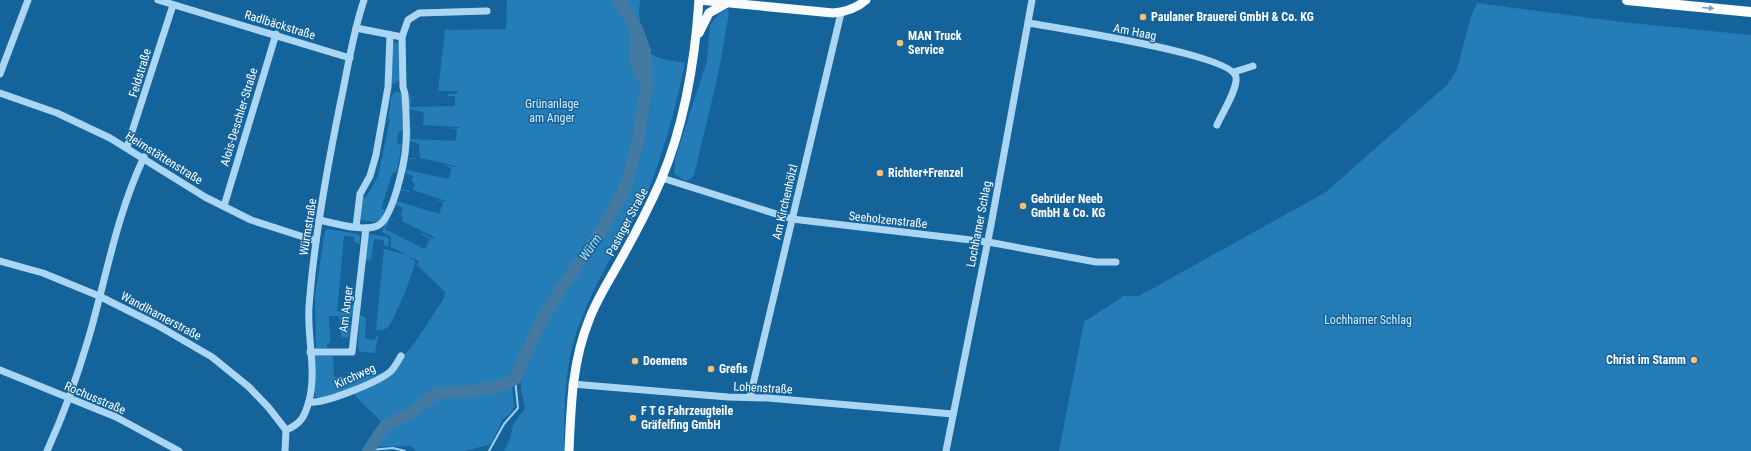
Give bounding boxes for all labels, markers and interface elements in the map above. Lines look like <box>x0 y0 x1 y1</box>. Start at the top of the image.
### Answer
one-way arrow <box>1702 5 1714 12</box>
street label: Radlbäckstraße <box>243 8 318 43</box>
place label: Paulaner Brauerei GmbH & Co. KG <box>1151 10 1314 24</box>
marker: Paulaner Brauerei GmbH & Co. KG <box>1138 12 1148 22</box>
street label: Am Haag <box>1112 21 1158 43</box>
place label: MAN Truck Service <box>908 29 962 57</box>
marker: MAN Truck Service <box>895 38 905 48</box>
street label: Feldstraße <box>126 47 154 99</box>
street label: Alois-Deschler-Straße <box>217 66 261 168</box>
park label: Grünanlage am Anger <box>525 97 579 125</box>
street label: Heimstättenstraße <box>123 129 205 188</box>
street label: Am Kirchenhölzl <box>770 163 800 241</box>
place label: Richter+Frenzel <box>888 166 963 180</box>
marker: Richter+Frenzel <box>875 168 885 178</box>
street label: Lochhamer Schlag <box>964 180 994 268</box>
street label: Pasinger Straße <box>603 185 651 258</box>
place label: Gebrüder Neeb GmbH & Co. KG <box>1031 192 1105 220</box>
street label: Würmstraße <box>297 197 319 257</box>
marker: Gebrüder Neeb GmbH & Co. KG <box>1018 201 1028 211</box>
street label: Seeholzenstraße <box>848 209 928 231</box>
water label: Würm <box>576 231 605 263</box>
street label: Am Anger <box>336 285 356 333</box>
street label: Wandlhamerstraße <box>118 289 204 343</box>
park label: Lochhamer Schlag <box>1324 313 1412 327</box>
place label: Christ im Stamm <box>1606 353 1686 367</box>
place label: Doemens <box>643 354 688 368</box>
marker: Christ im Stamm <box>1689 355 1699 365</box>
marker: Doemens <box>630 356 640 366</box>
street label: Kirchweg <box>332 361 378 391</box>
place label: Grefis <box>719 362 748 376</box>
marker: Grefis <box>706 364 716 374</box>
street label: Rochusstraße <box>62 379 128 417</box>
street label: Lohenstraße <box>733 379 793 397</box>
place label: F T G Fahrzeugteile Gräfelfing GmbH <box>641 404 733 432</box>
marker: F T G Fahrzeugteile Gräfelfing GmbH <box>628 413 638 423</box>

